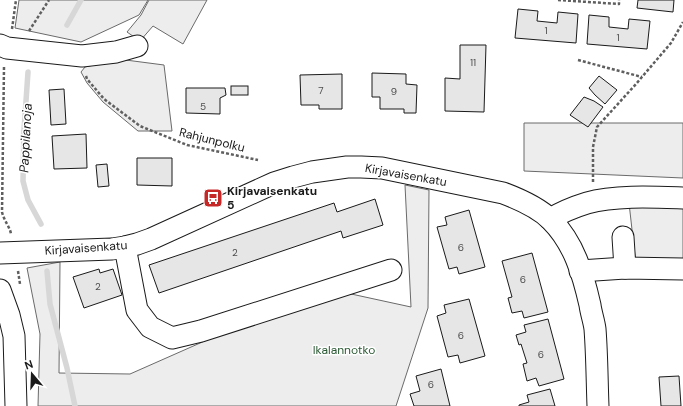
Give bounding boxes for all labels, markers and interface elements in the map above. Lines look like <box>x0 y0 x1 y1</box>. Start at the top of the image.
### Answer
house number: 1 <box>544 24 548 37</box>
house number: 1 <box>616 31 620 44</box>
house number: 11 <box>470 56 476 69</box>
house number: 7 <box>318 84 324 97</box>
house number: 9 <box>391 85 397 98</box>
house number: 5 <box>200 100 206 113</box>
water label: Pappilanoja <box>15 103 36 173</box>
street label: Rahjunpolku <box>177 124 247 156</box>
street label: Kirjavaisenkatu <box>364 160 448 190</box>
place label: Kirjavaisenkatu 5 <box>227 183 317 213</box>
bus stop icon: Kirjavaisenkatu 5 <box>202 187 224 209</box>
street label: Kirjavaisenkatu <box>44 237 128 259</box>
house number: 6 <box>458 241 464 254</box>
house number: 2 <box>232 246 238 259</box>
house number: 6 <box>520 273 526 286</box>
house number: 2 <box>95 280 101 293</box>
house number: 6 <box>458 329 464 342</box>
park label: Ikalannotko <box>313 342 375 358</box>
house number: 6 <box>538 348 544 361</box>
north arrow <box>12 354 52 394</box>
text: N <box>23 357 35 372</box>
house number: 6 <box>428 378 434 391</box>

